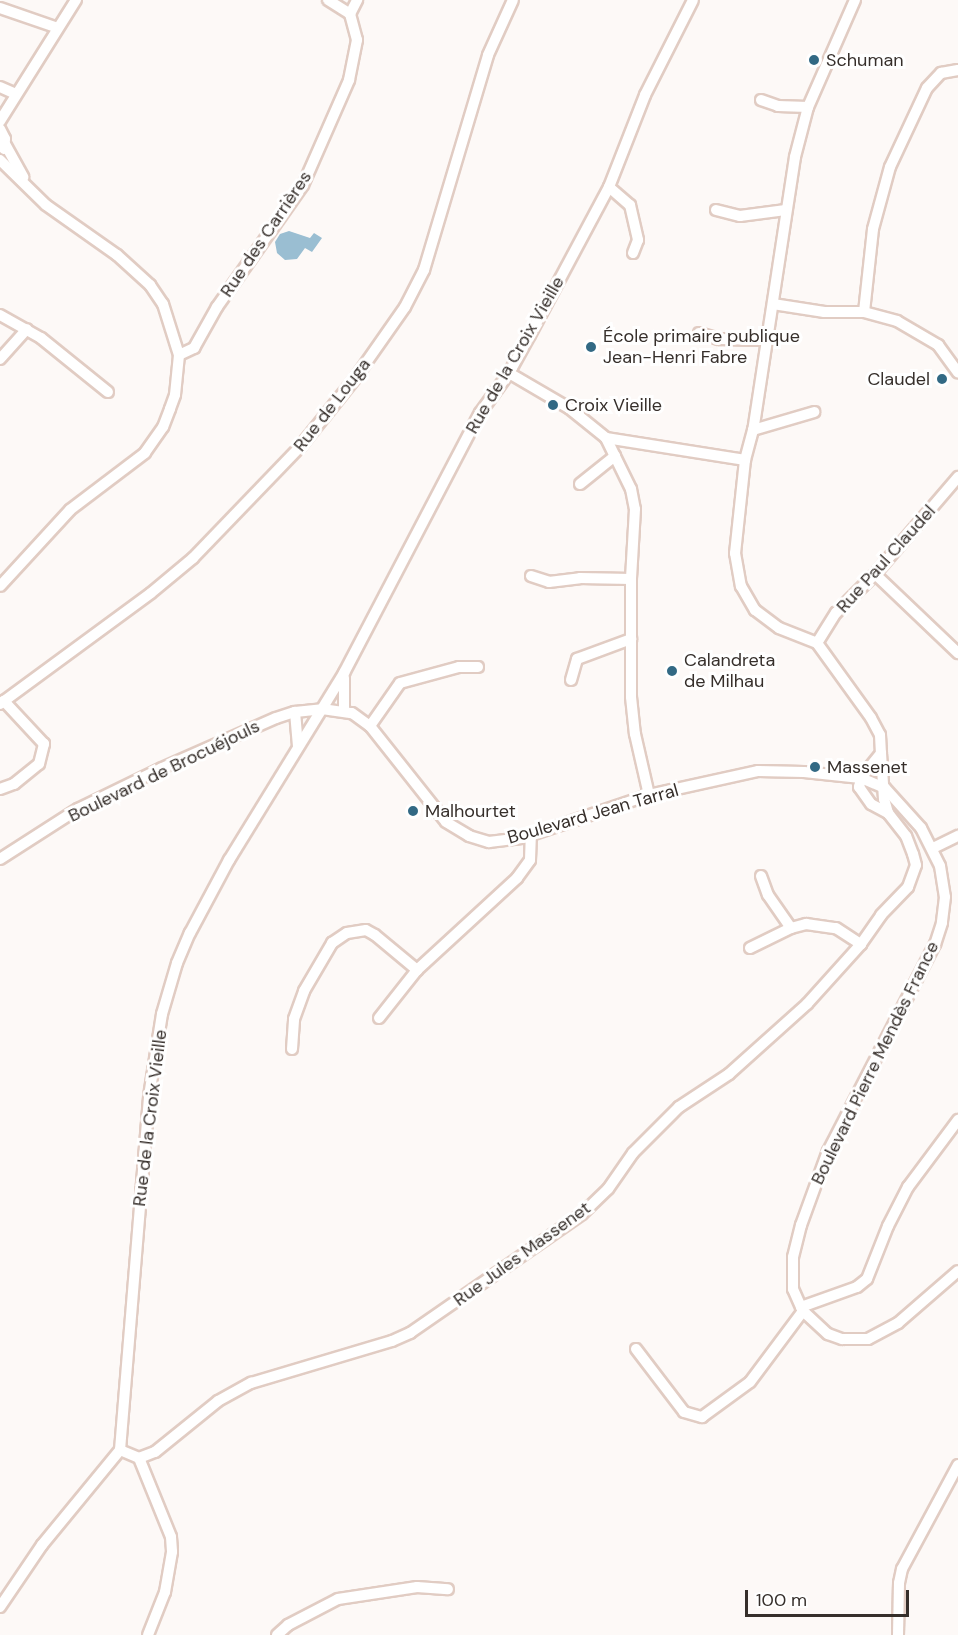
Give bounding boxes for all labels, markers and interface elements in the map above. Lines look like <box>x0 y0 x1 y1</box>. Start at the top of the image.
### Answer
place label: Schuman <box>826 49 904 71</box>
marker: Schuman <box>807 53 821 67</box>
street label: Rue des Carrières <box>216 167 316 301</box>
street label: Rue de la Croix Vieille <box>461 273 569 437</box>
place label: École primaire publique Jean-Henri Fabre <box>603 326 800 368</box>
marker: École primaire publique Jean-Henri Fabre <box>584 340 598 354</box>
street label: Rue de Louga <box>289 354 375 456</box>
place label: Claudel <box>867 368 930 390</box>
marker: Claudel <box>935 372 949 386</box>
place label: Croix Vieille <box>565 394 662 416</box>
marker: Croix Vieille <box>546 398 560 412</box>
street label: Rue Paul Claudel <box>832 501 940 617</box>
place label: Calandreta de Milhau <box>684 650 775 692</box>
marker: Calandreta de Milhau <box>665 664 679 678</box>
street label: Boulevard de Brocuéjouls <box>65 715 263 827</box>
place label: Massenet <box>827 756 908 778</box>
marker: Massenet <box>808 760 822 774</box>
street label: Boulevard Jean Tarral <box>505 779 681 849</box>
place label: Malhourtet <box>425 800 516 822</box>
marker: Malhourtet <box>406 804 420 818</box>
street label: Boulevard Pierre Mendès France <box>807 938 943 1188</box>
street label: Rue de la Croix Vieille <box>128 1028 172 1208</box>
street label: Rue Jules Massenet <box>449 1197 595 1311</box>
scale bar <box>748 1578 912 1616</box>
text: 100 m <box>756 1588 807 1612</box>

